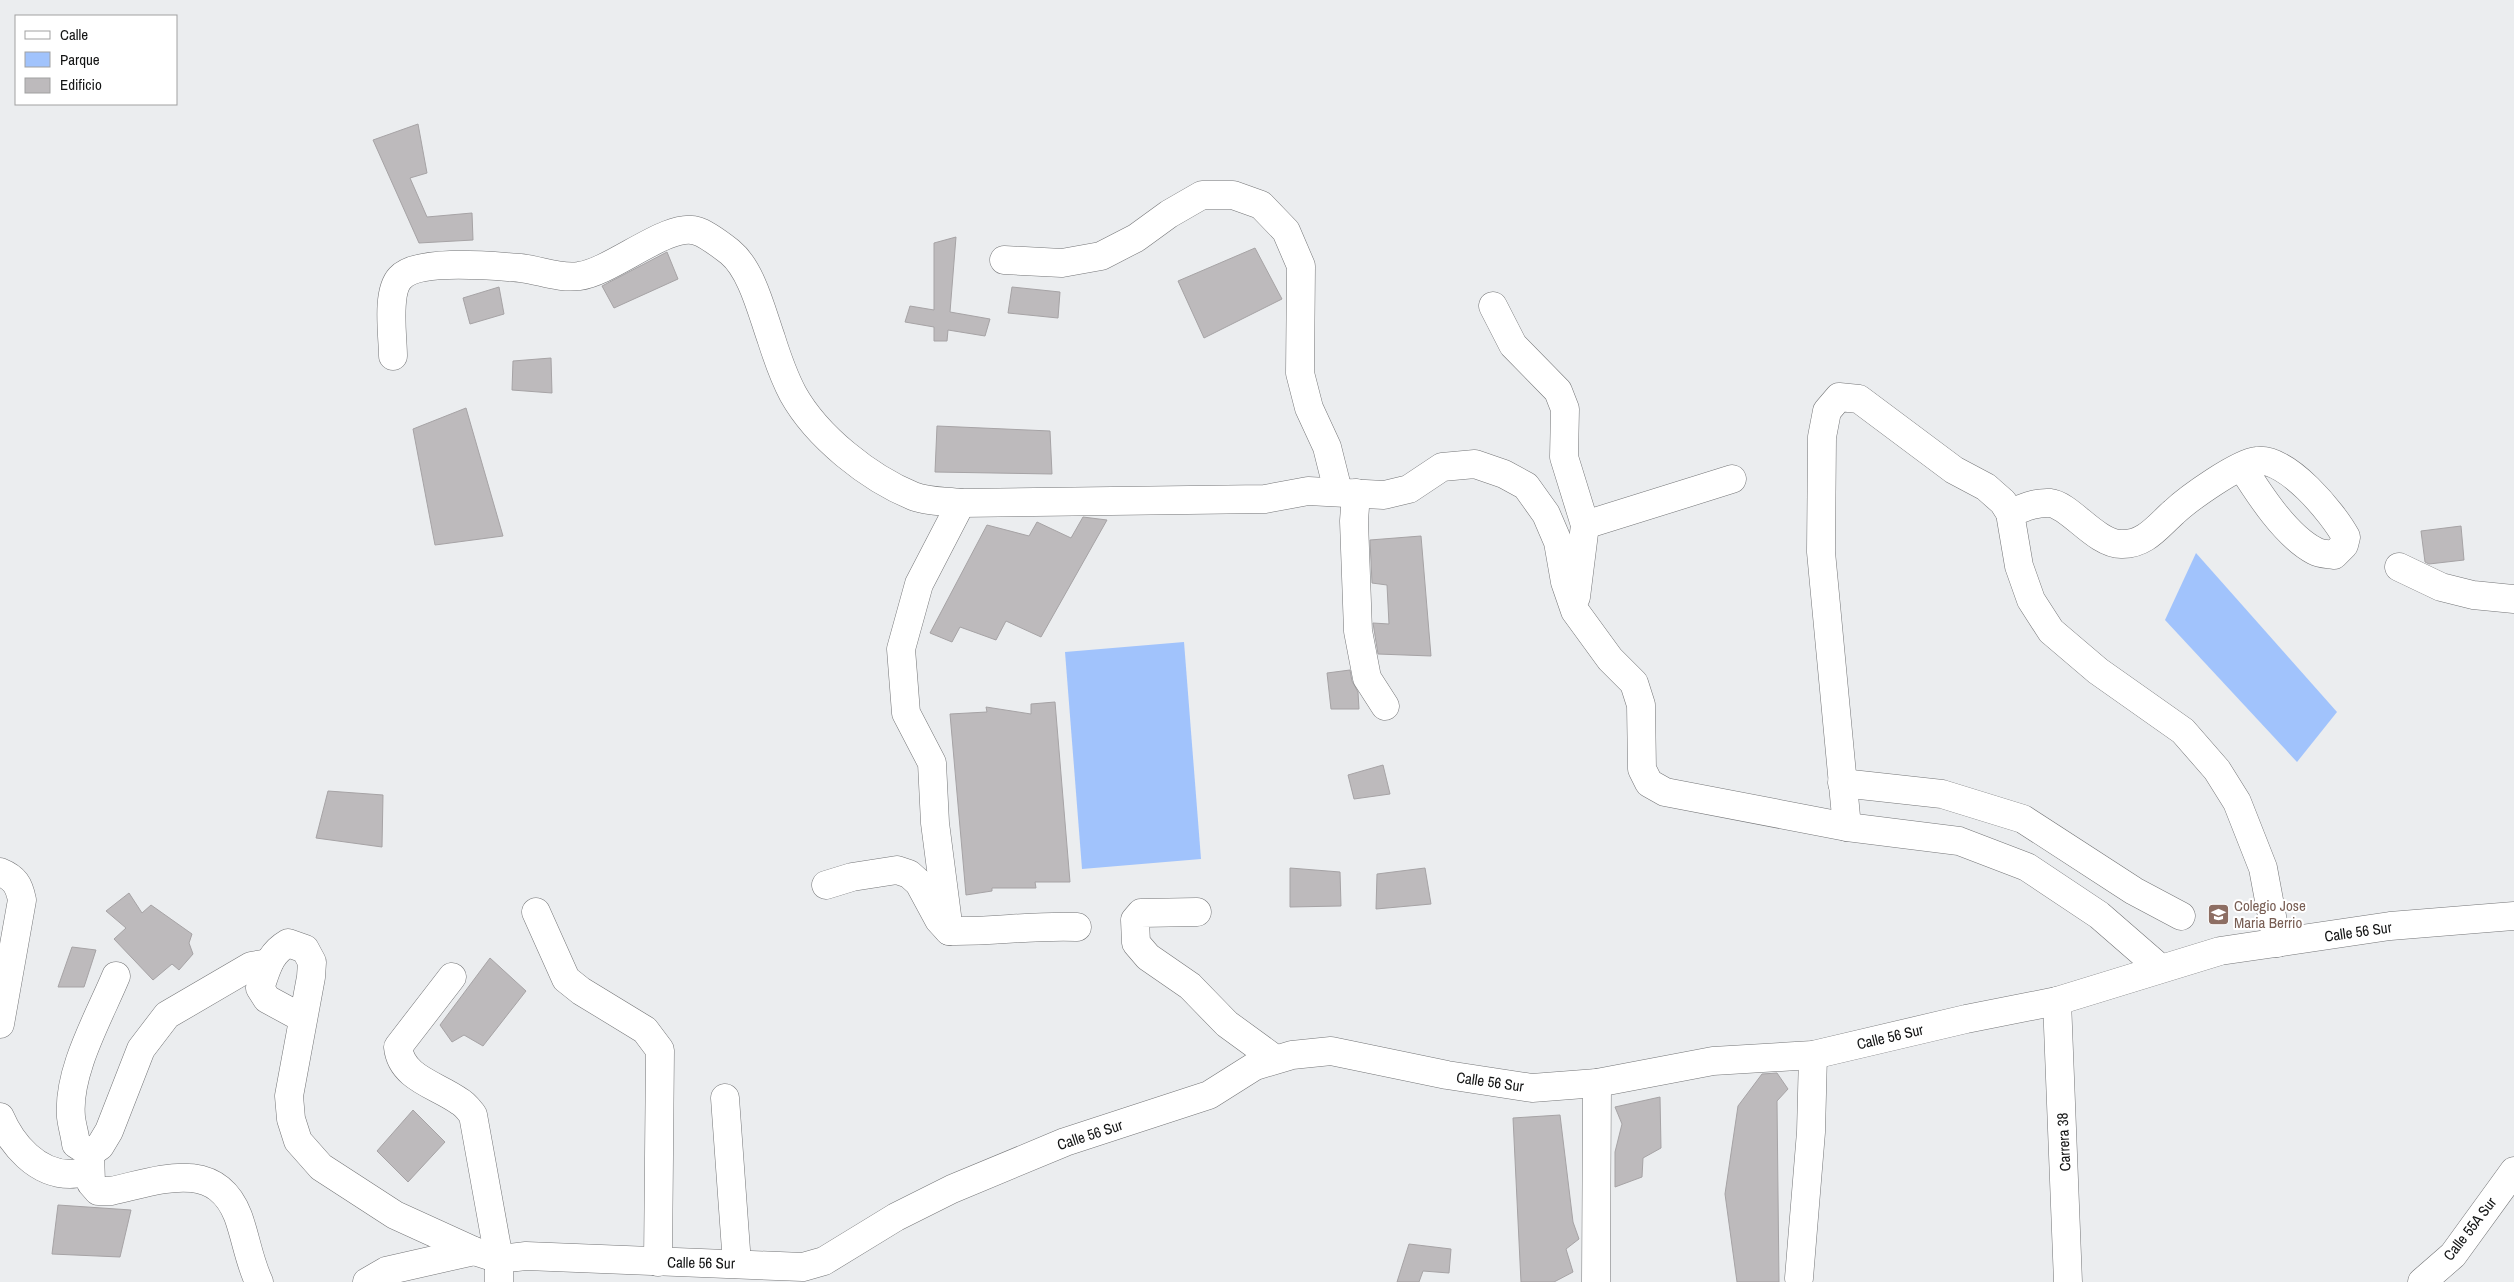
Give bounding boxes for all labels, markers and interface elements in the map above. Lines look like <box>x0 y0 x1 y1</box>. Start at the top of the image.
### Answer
legend <box>15 15 178 105</box>
text: Calle <box>60 24 88 45</box>
text: Parque <box>60 49 100 70</box>
text: Edificio <box>60 74 102 95</box>
place label: Colegio Jose Maria Berrio <box>2234 895 2306 933</box>
school or university icon: Colegio Jose Maria Berrio <box>2206 903 2230 927</box>
street label: Calle 56 Sur <box>2323 916 2393 947</box>
street label: Calle 56 Sur <box>1855 1019 1925 1054</box>
street label: Calle 56 Sur <box>1455 1066 1525 1097</box>
street label: Carrera 38 <box>2051 1112 2076 1172</box>
street label: Calle 56 Sur <box>1054 1114 1125 1155</box>
street label: Calle 55A Sur <box>2438 1193 2501 1265</box>
street label: Calle 56 Sur <box>667 1251 735 1274</box>

